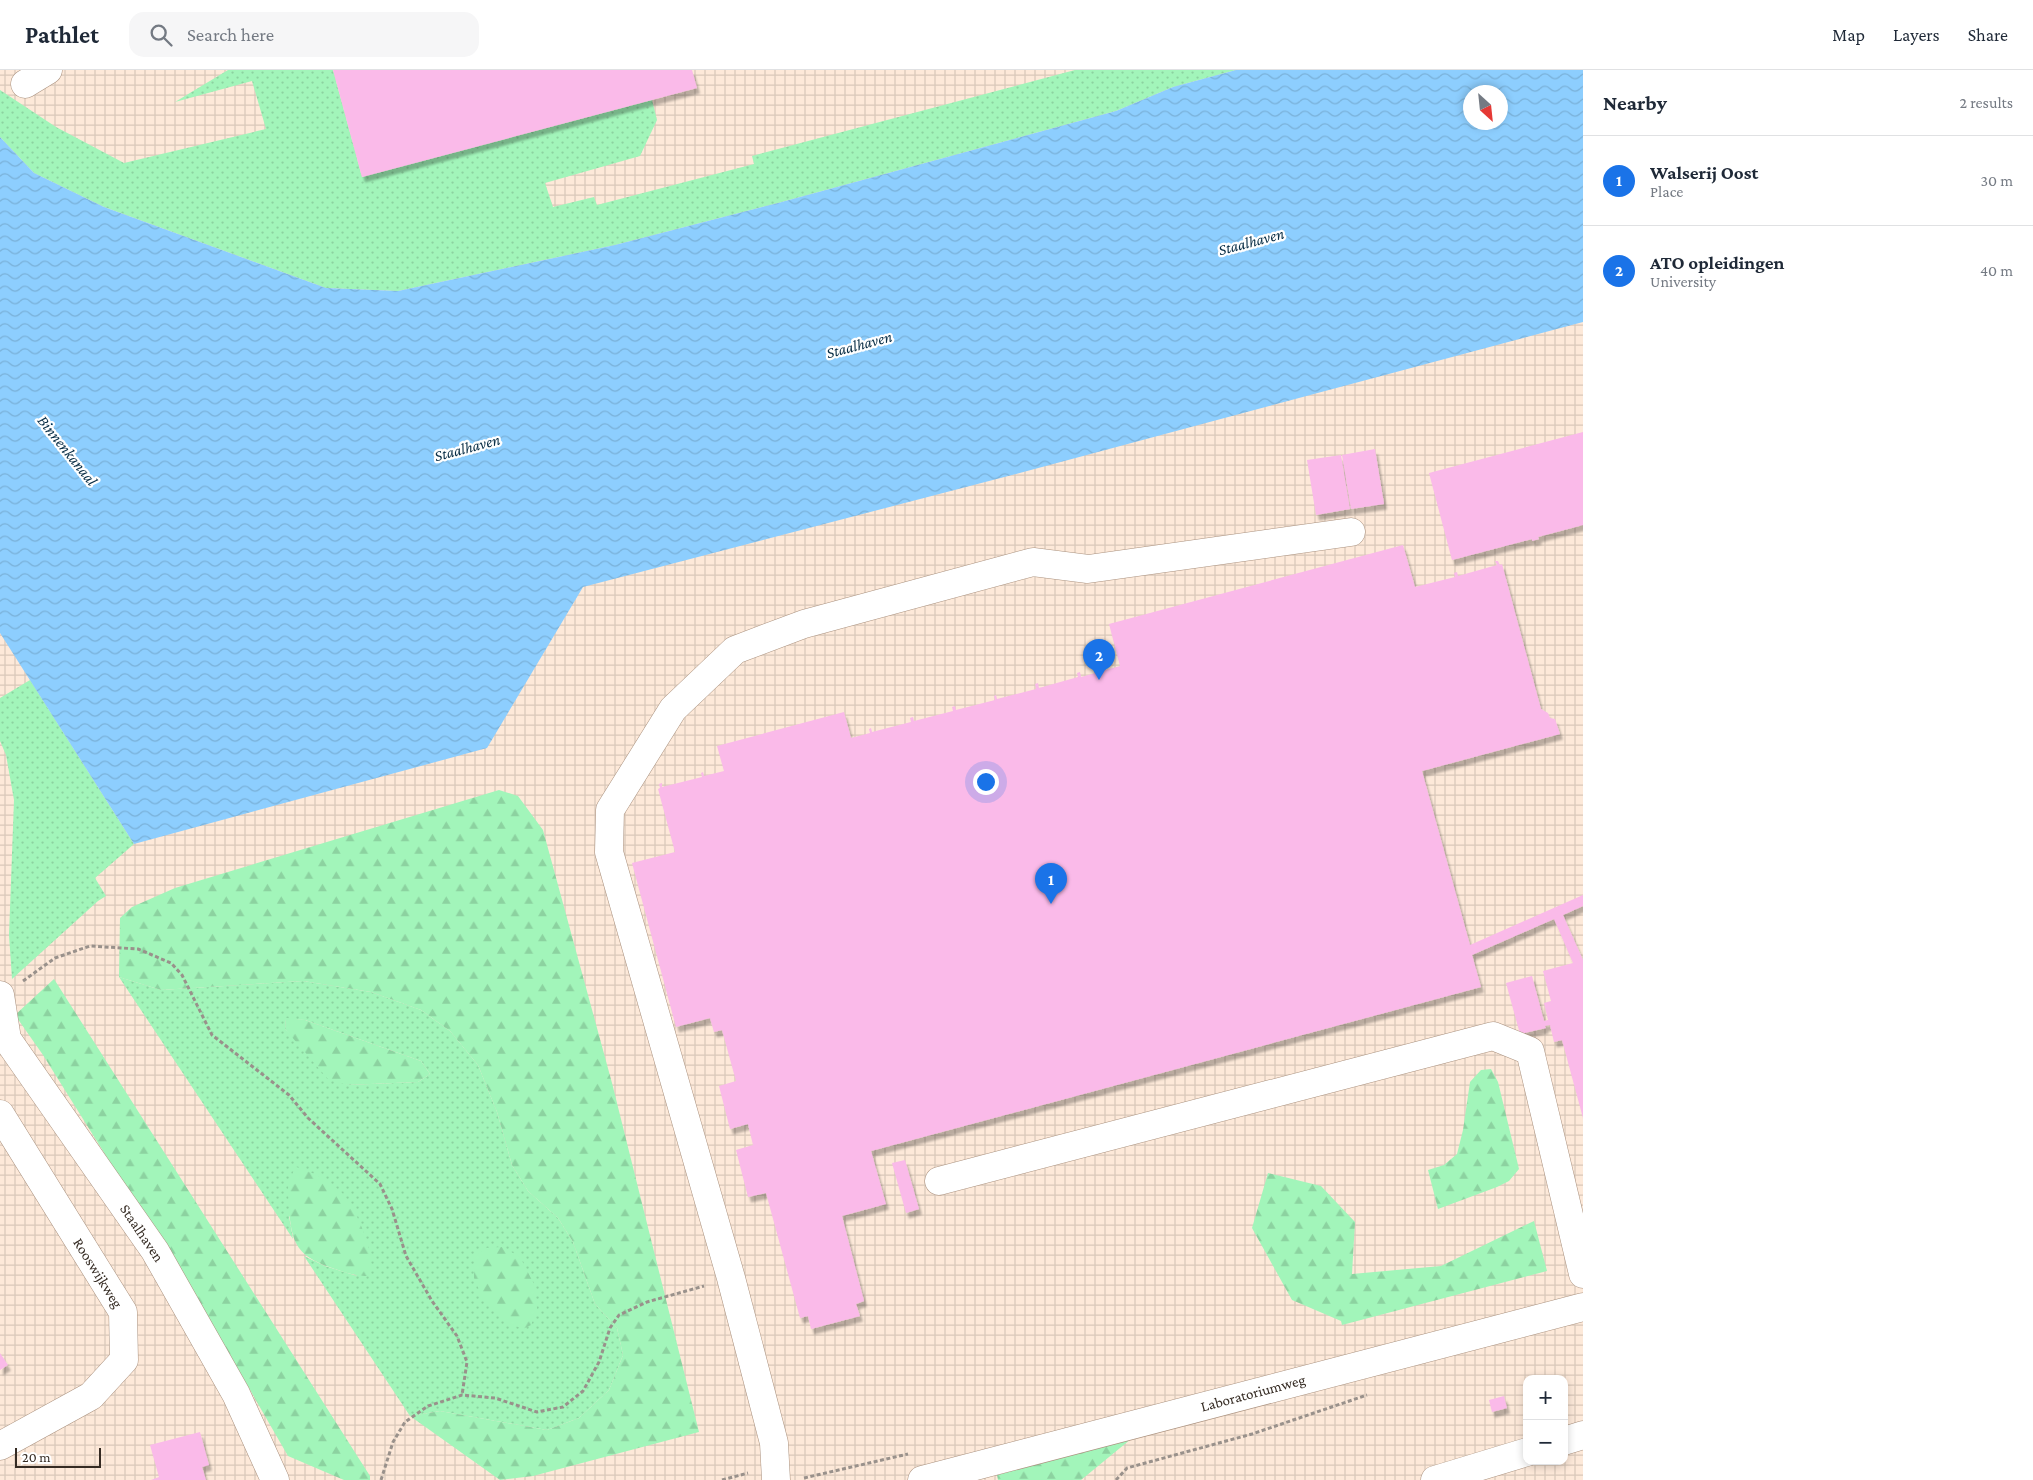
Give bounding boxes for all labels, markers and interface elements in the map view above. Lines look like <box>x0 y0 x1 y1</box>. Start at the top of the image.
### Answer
search box <box>129 12 479 57</box>
text: Pathlet <box>25 21 99 48</box>
icon: search <box>147 21 175 49</box>
text: Search here <box>187 24 274 45</box>
text: Map <box>1832 25 1865 45</box>
text: Layers <box>1893 25 1940 45</box>
text: Share <box>1968 25 2008 45</box>
north arrow <box>1463 85 1508 130</box>
text: Nearby <box>1603 91 1667 115</box>
text: 2 results <box>1960 94 2013 111</box>
text: Walserij Oost <box>1650 162 1758 183</box>
text: 1 <box>1616 172 1622 189</box>
text: 30 m <box>1981 172 2013 189</box>
text: Place <box>1650 183 1683 200</box>
water label: Staalhaven <box>1216 225 1286 258</box>
text: ATO opleidingen <box>1650 252 1785 273</box>
text: 2 <box>1615 262 1623 279</box>
text: 40 m <box>1980 262 2013 279</box>
text: University <box>1650 273 1716 290</box>
water label: Staalhaven <box>824 328 894 361</box>
water label: Binnenkanaal <box>34 412 102 490</box>
water label: Staalhaven <box>432 431 502 464</box>
pin: 2 <box>1083 639 1115 680</box>
your location <box>973 769 999 795</box>
pin: 1 <box>1035 863 1067 904</box>
street label: Staalhaven <box>117 1201 167 1265</box>
street label: Rooswijkweg <box>69 1235 126 1311</box>
street label: Laboratoriumweg <box>1199 1371 1307 1416</box>
map controls <box>1523 1375 1568 1465</box>
button: + <box>1523 1375 1568 1420</box>
button: − <box>1523 1420 1568 1465</box>
scale bar <box>15 1445 101 1468</box>
text: 20 m <box>22 1449 50 1465</box>

